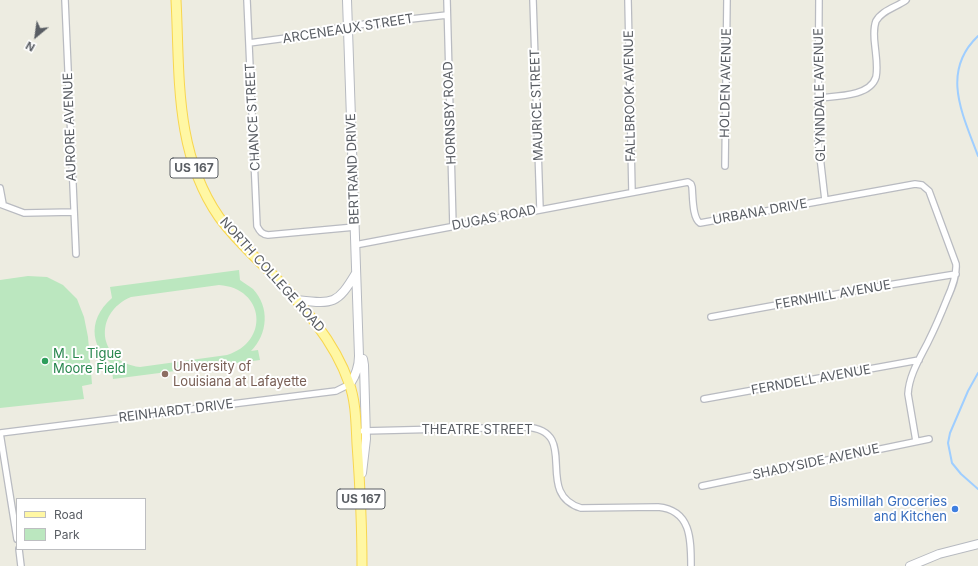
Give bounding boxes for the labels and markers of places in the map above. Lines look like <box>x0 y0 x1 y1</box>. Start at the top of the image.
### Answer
place label: M. L. Tigue Moore Field <box>53 346 126 377</box>
marker: M. L. Tigue Moore Field <box>40 356 50 366</box>
place label: University of Louisiana at Lafayette <box>173 359 307 390</box>
marker: University of Louisiana at Lafayette <box>160 369 170 379</box>
place label: Bismillah Groceries and Kitchen <box>829 494 947 525</box>
marker: Bismillah Groceries and Kitchen <box>950 504 960 514</box>

